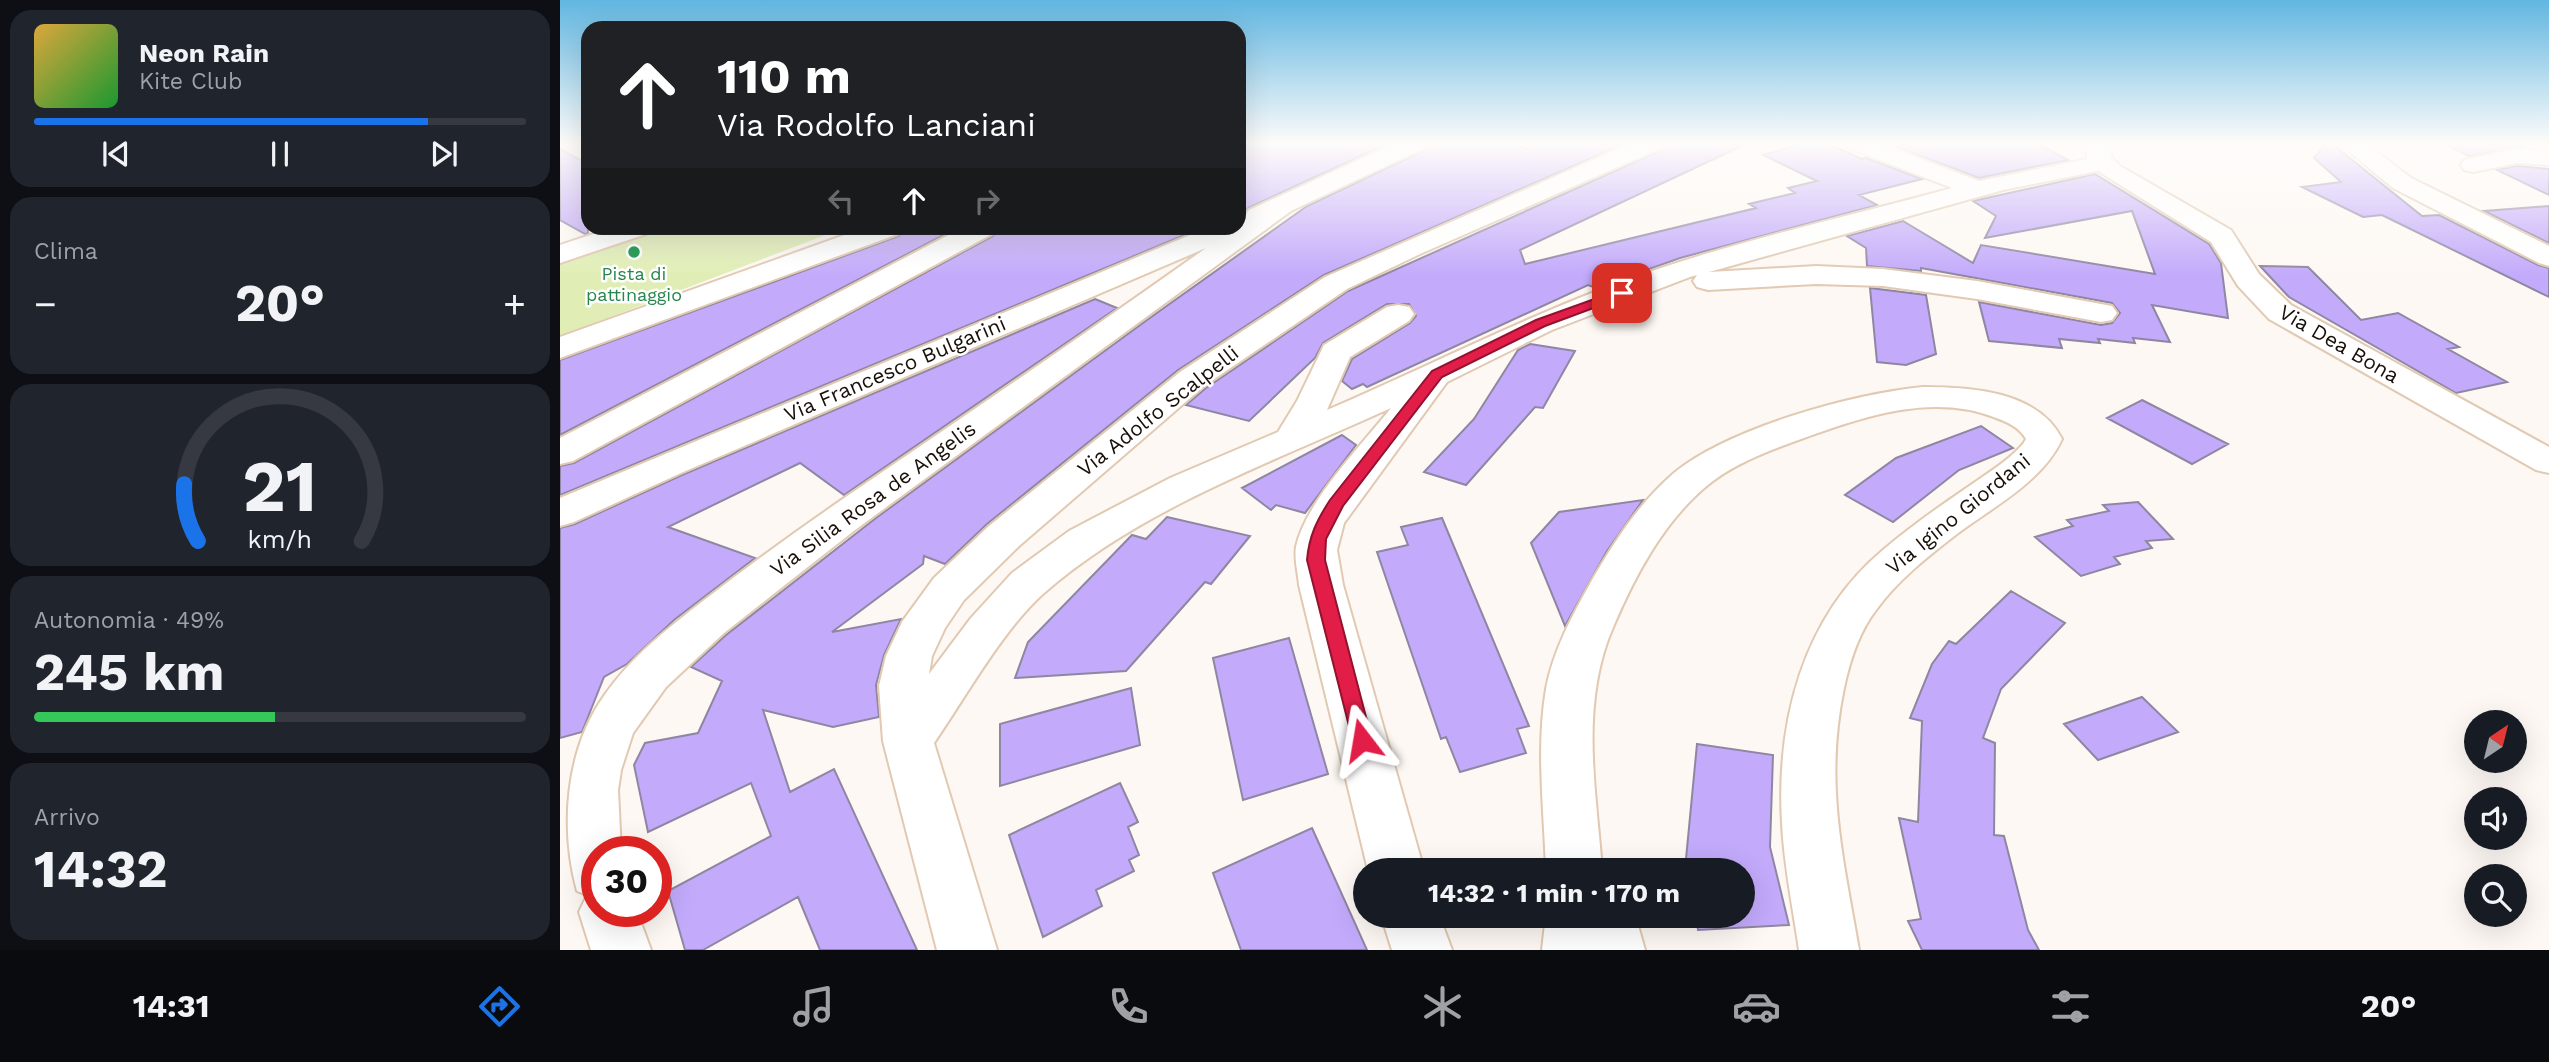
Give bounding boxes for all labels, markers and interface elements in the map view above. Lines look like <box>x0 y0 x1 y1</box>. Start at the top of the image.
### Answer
text: Neon Rain <box>139 38 269 68</box>
text: 110 m <box>717 47 851 105</box>
icon: ahead <box>602 49 693 140</box>
text: Kite Club <box>139 68 242 95</box>
text: Via Rodolfo Lanciani <box>717 106 1036 144</box>
icon: previous <box>97 135 135 173</box>
icon: pause <box>261 135 299 173</box>
icon: next <box>425 135 463 173</box>
icon: left <box>822 182 860 220</box>
icon: ahead <box>895 182 933 220</box>
icon: right <box>968 182 1006 220</box>
text: Clima <box>34 238 98 265</box>
marker: Pista di pattinaggio <box>626 244 642 260</box>
place label: Pista di pattinaggio <box>586 263 682 305</box>
pin <box>1592 263 1652 323</box>
text: 20° <box>235 273 325 334</box>
icon: arrive <box>1603 274 1641 312</box>
text: − <box>34 282 57 326</box>
text: + <box>503 282 526 326</box>
street label: Via Dea Bona <box>2275 299 2404 388</box>
street label: Via Francesco Bulgarini <box>780 310 1009 427</box>
street label: Via Adolfo Scalpelli <box>1072 340 1243 481</box>
street label: Via Silia Rosa de Angelis <box>765 416 980 582</box>
text: 21 <box>243 443 317 529</box>
street label: Via Igino Giordani <box>1880 448 2035 580</box>
text: km/h <box>248 525 312 554</box>
text: Autonomia · 49% <box>34 607 224 634</box>
text: 245 km <box>34 642 224 703</box>
position arrow <box>1325 703 1399 777</box>
north arrow <box>2464 710 2527 774</box>
map controls <box>2464 710 2527 927</box>
button: sound <box>2464 787 2527 850</box>
text: Arrivo <box>34 804 100 831</box>
speed limit sign: 30 <box>581 836 672 927</box>
text: 14:32 <box>34 839 168 900</box>
button: search <box>2464 864 2527 927</box>
text: 14:32 · 1 min · 170 m <box>1428 878 1680 908</box>
icon: directions <box>475 982 524 1031</box>
icon: music <box>789 982 838 1031</box>
icon: phone <box>1104 982 1153 1031</box>
icon: climate <box>1418 982 1467 1031</box>
icon: car <box>1732 982 1781 1031</box>
icon: filters <box>2046 982 2095 1031</box>
text: 14:31 <box>133 987 210 1025</box>
text: 20° <box>2361 987 2416 1025</box>

